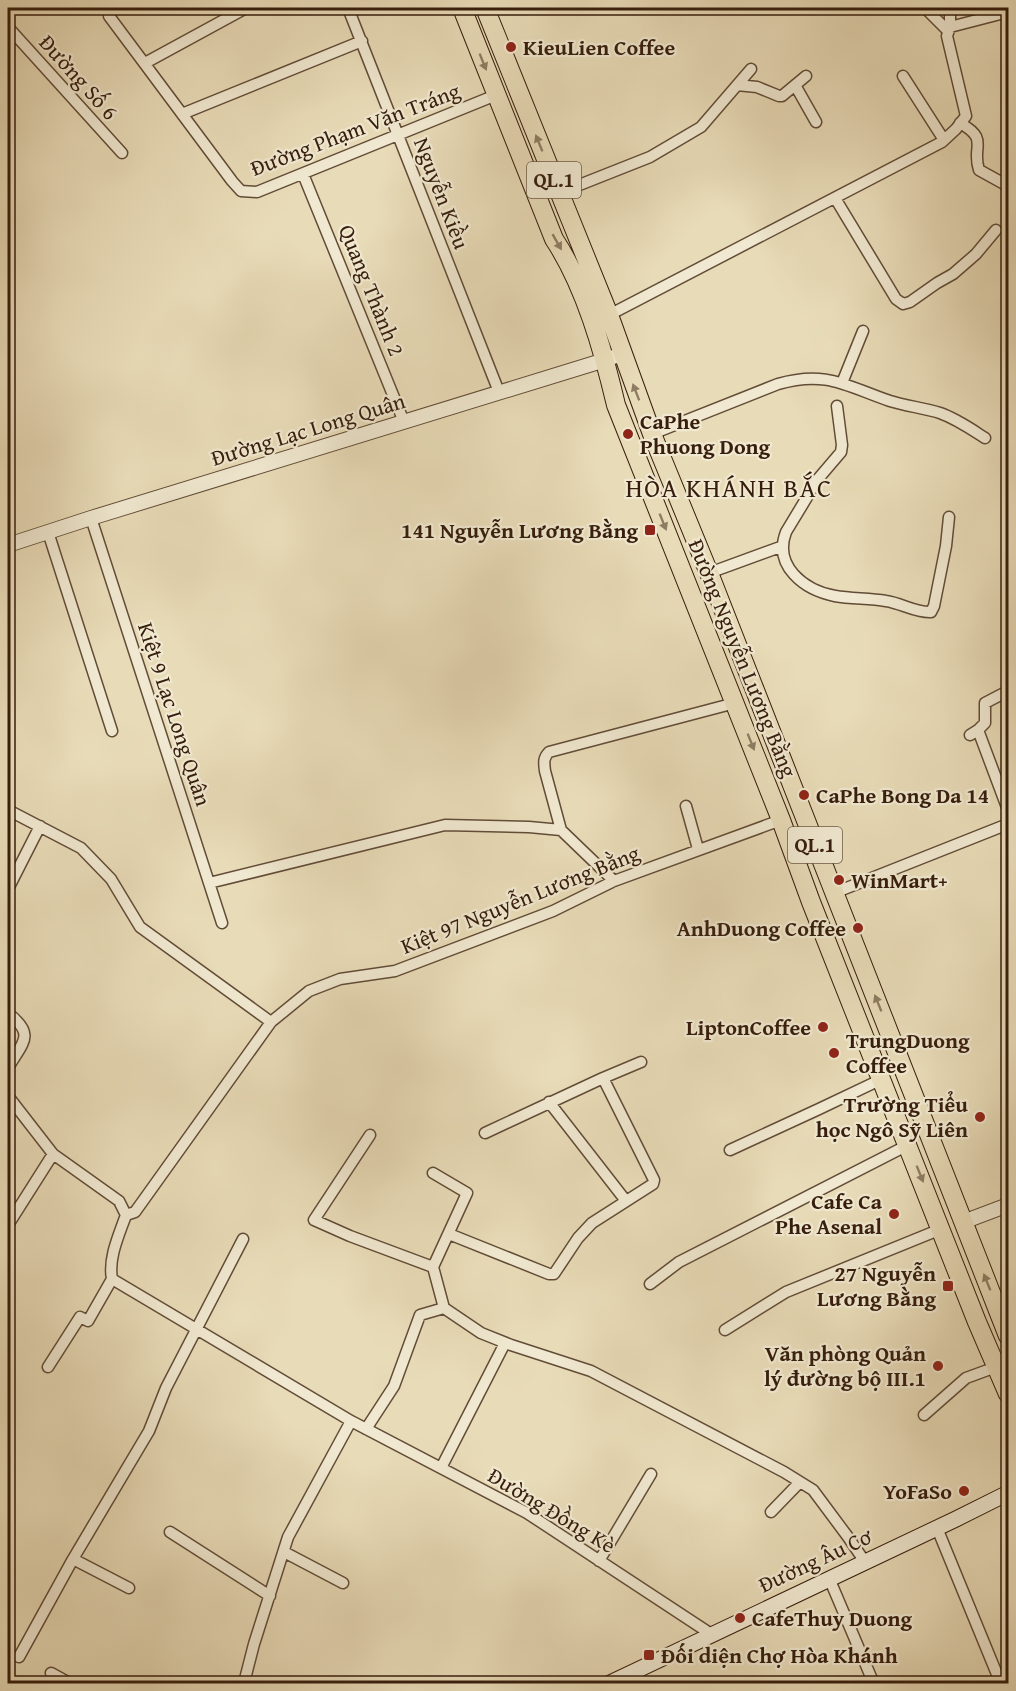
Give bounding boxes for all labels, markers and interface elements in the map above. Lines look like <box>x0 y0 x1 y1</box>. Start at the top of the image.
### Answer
street label: Đường Số 6 <box>32 27 126 127</box>
place label: KieuLien Coffee <box>523 31 675 63</box>
marker: KieuLien Coffee <box>504 40 518 54</box>
one-way arrow <box>479 53 488 71</box>
street label: Đường Phạm Văn Tráng <box>246 74 464 184</box>
street label: Nguyễn Kiều <box>406 133 478 253</box>
one-way arrow <box>534 134 543 152</box>
road number: QL.1 <box>527 162 581 198</box>
street label: Quang Thành 2 <box>331 220 413 360</box>
one-way arrow <box>552 234 562 251</box>
one-way arrow <box>631 383 640 401</box>
street label: Đường Lạc Long Quân <box>207 384 410 474</box>
place label: CaPhe Phuong Dong <box>640 405 771 462</box>
marker: CaPhe Phuong Dong <box>621 427 635 441</box>
district label: HÒA KHÁNH BẮC <box>625 468 833 507</box>
one-way arrow <box>659 513 668 531</box>
place label: 141 Nguyễn Lương Bằng <box>401 514 638 546</box>
marker: 141 Nguyễn Lương Bằng <box>643 523 657 537</box>
street label: Đường Nguyễn Lương Bằng <box>680 534 806 782</box>
street label: Kiệt 9 Lạc Long Quân <box>130 618 220 811</box>
one-way arrow <box>746 734 756 752</box>
place label: CaPhe Bong Da 14 <box>816 779 989 811</box>
marker: CaPhe Bong Da 14 <box>797 788 811 802</box>
road number: QL.1 <box>788 827 842 863</box>
street label: Kiệt 97 Nguyễn Lương Bằng <box>396 836 644 962</box>
place label: WinMart+ <box>851 864 948 896</box>
marker: WinMart+ <box>832 873 846 887</box>
place label: AnhDuong Coffee <box>677 912 846 944</box>
marker: AnhDuong Coffee <box>851 921 865 935</box>
one-way arrow <box>872 994 882 1012</box>
place label: LiptonCoffee <box>686 1011 811 1043</box>
marker: LiptonCoffee <box>816 1020 830 1034</box>
place label: TrungDuong Coffee <box>846 1024 970 1081</box>
marker: TrungDuong Coffee <box>827 1046 841 1060</box>
place label: Trường Tiểu học Ngô Sỹ Liên <box>816 1088 968 1145</box>
marker: Trường Tiểu học Ngô Sỹ Liên <box>973 1110 987 1124</box>
one-way arrow <box>916 1165 925 1183</box>
place label: Cafe Ca Phe Asenal <box>775 1185 883 1242</box>
marker: Cafe Ca Phe Asenal <box>887 1207 901 1221</box>
place label: 27 Nguyễn Lương Bằng <box>817 1257 936 1314</box>
one-way arrow <box>982 1273 991 1291</box>
marker: 27 Nguyễn Lương Bằng <box>941 1279 955 1293</box>
place label: Văn phòng Quản lý đường bộ III.1 <box>764 1337 926 1394</box>
marker: Văn phòng Quản lý đường bộ III.1 <box>931 1359 945 1373</box>
street label: Đường Đồng Kè <box>482 1459 622 1561</box>
place label: YoFaSo <box>883 1475 952 1507</box>
marker: YoFaSo <box>957 1484 971 1498</box>
street label: Đường Âu Cơ <box>753 1519 878 1600</box>
place label: CafeThuy Duong <box>752 1602 913 1634</box>
marker: CafeThuy Duong <box>733 1611 747 1625</box>
place label: Đối diện Chợ Hòa Khánh <box>661 1639 898 1671</box>
marker: Đối diện Chợ Hòa Khánh <box>642 1648 656 1662</box>

